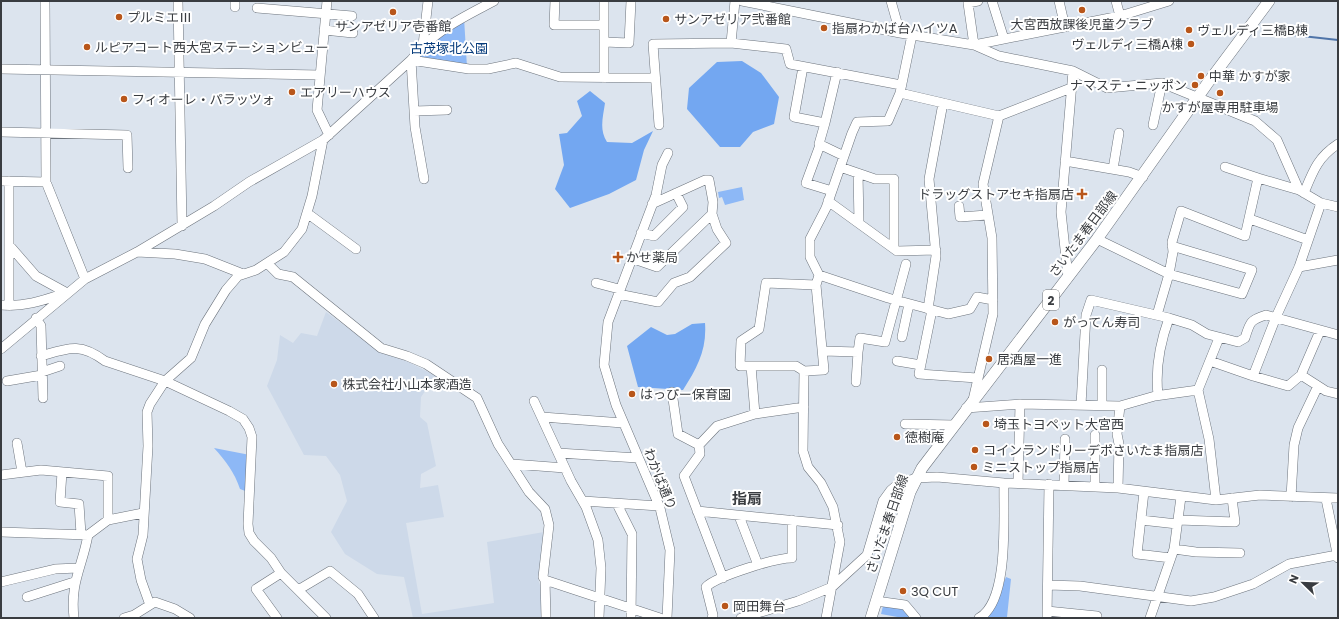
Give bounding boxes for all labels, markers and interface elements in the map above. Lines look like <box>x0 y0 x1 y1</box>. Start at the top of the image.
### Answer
marker: 大宮西放課後児童クラブ <box>1077 5 1087 15</box>
marker: サンアゼリア壱番館 <box>388 7 398 17</box>
place label: プルミエⅢ <box>127 8 192 27</box>
place label: サンアゼリア弐番館 <box>674 10 791 29</box>
marker: プルミエⅢ <box>114 12 124 22</box>
marker: サンアゼリア弐番館 <box>661 14 671 24</box>
place label: 大宮西放課後児童クラブ <box>1010 15 1154 34</box>
place label: サンアゼリア壱番館 <box>335 17 451 36</box>
place label: 指扇わかば台ハイツA <box>832 19 958 38</box>
place label: ヴェルディ三橋B棟 <box>1197 21 1308 40</box>
marker: 指扇わかば台ハイツA <box>819 23 829 33</box>
marker: ヴェルディ三橋B棟 <box>1184 25 1194 35</box>
place label: ヴェルディ三橋A棟 <box>1071 35 1183 54</box>
place label: ルピアコート西大宮ステーションビュー <box>95 38 329 57</box>
park label: 古茂塚北公園 <box>410 39 488 58</box>
marker: ヴェルディ三橋A棟 <box>1186 39 1196 49</box>
marker: ルピアコート西大宮ステーションビュー <box>82 42 92 52</box>
place label: 中華 かすが家 <box>1209 67 1290 86</box>
marker: 中華 かすが家 <box>1196 71 1206 81</box>
place label: ナマステ・ニッポン <box>1070 76 1187 95</box>
marker: ナマステ・ニッポン <box>1190 80 1200 90</box>
place label: エアリーハウス <box>300 83 391 102</box>
marker: エアリーハウス <box>287 87 297 97</box>
marker: かすが屋専用駐車場 <box>1215 88 1225 98</box>
place label: フィオーレ・パラッツォ <box>132 90 275 109</box>
marker: フィオーレ・パラッツォ <box>119 94 129 104</box>
place label: かすが屋専用駐車場 <box>1161 98 1279 117</box>
place label: ドラッグストアセキ指扇店 <box>918 185 1074 204</box>
street label: さいたま春日部線 <box>1044 187 1122 281</box>
marker: ドラッグストアセキ指扇店 <box>1077 189 1087 199</box>
place label: かせ薬局 <box>626 248 678 267</box>
marker: かせ薬局 <box>613 252 623 262</box>
road number: 2 <box>1043 290 1059 310</box>
place label: がってん寿司 <box>1063 313 1140 332</box>
marker: がってん寿司 <box>1050 317 1060 327</box>
place label: 居酒屋一進 <box>997 350 1062 369</box>
marker: 居酒屋一進 <box>984 354 994 364</box>
place label: 株式会社小山本家酒造 <box>342 375 472 394</box>
marker: 株式会社小山本家酒造 <box>329 379 339 389</box>
place label: はっぴー保育園 <box>640 385 731 404</box>
marker: はっぴー保育園 <box>627 389 637 399</box>
place label: 埼玉トヨペット大宮西 <box>994 415 1124 434</box>
marker: 埼玉トヨペット大宮西 <box>981 419 991 429</box>
place label: 徳樹庵 <box>905 428 944 447</box>
marker: 徳樹庵 <box>892 432 902 442</box>
place label: コインランドリーデポさいたま指扇店 <box>983 441 1204 460</box>
street label: わかば通り <box>639 445 681 513</box>
marker: コインランドリーデポさいたま指扇店 <box>970 445 980 455</box>
place label: ミニストップ指扇店 <box>982 458 1099 477</box>
marker: ミニストップ指扇店 <box>969 462 979 472</box>
street label: さいたま春日部線 <box>861 472 913 576</box>
district label: 指扇 <box>732 488 762 509</box>
north arrow <box>1283 563 1323 603</box>
text: N <box>1285 572 1303 586</box>
place label: 3Q CUT <box>911 582 958 601</box>
marker: 3Q CUT <box>898 586 908 596</box>
place label: 岡田舞台 <box>733 597 785 616</box>
marker: 岡田舞台 <box>720 601 730 611</box>

